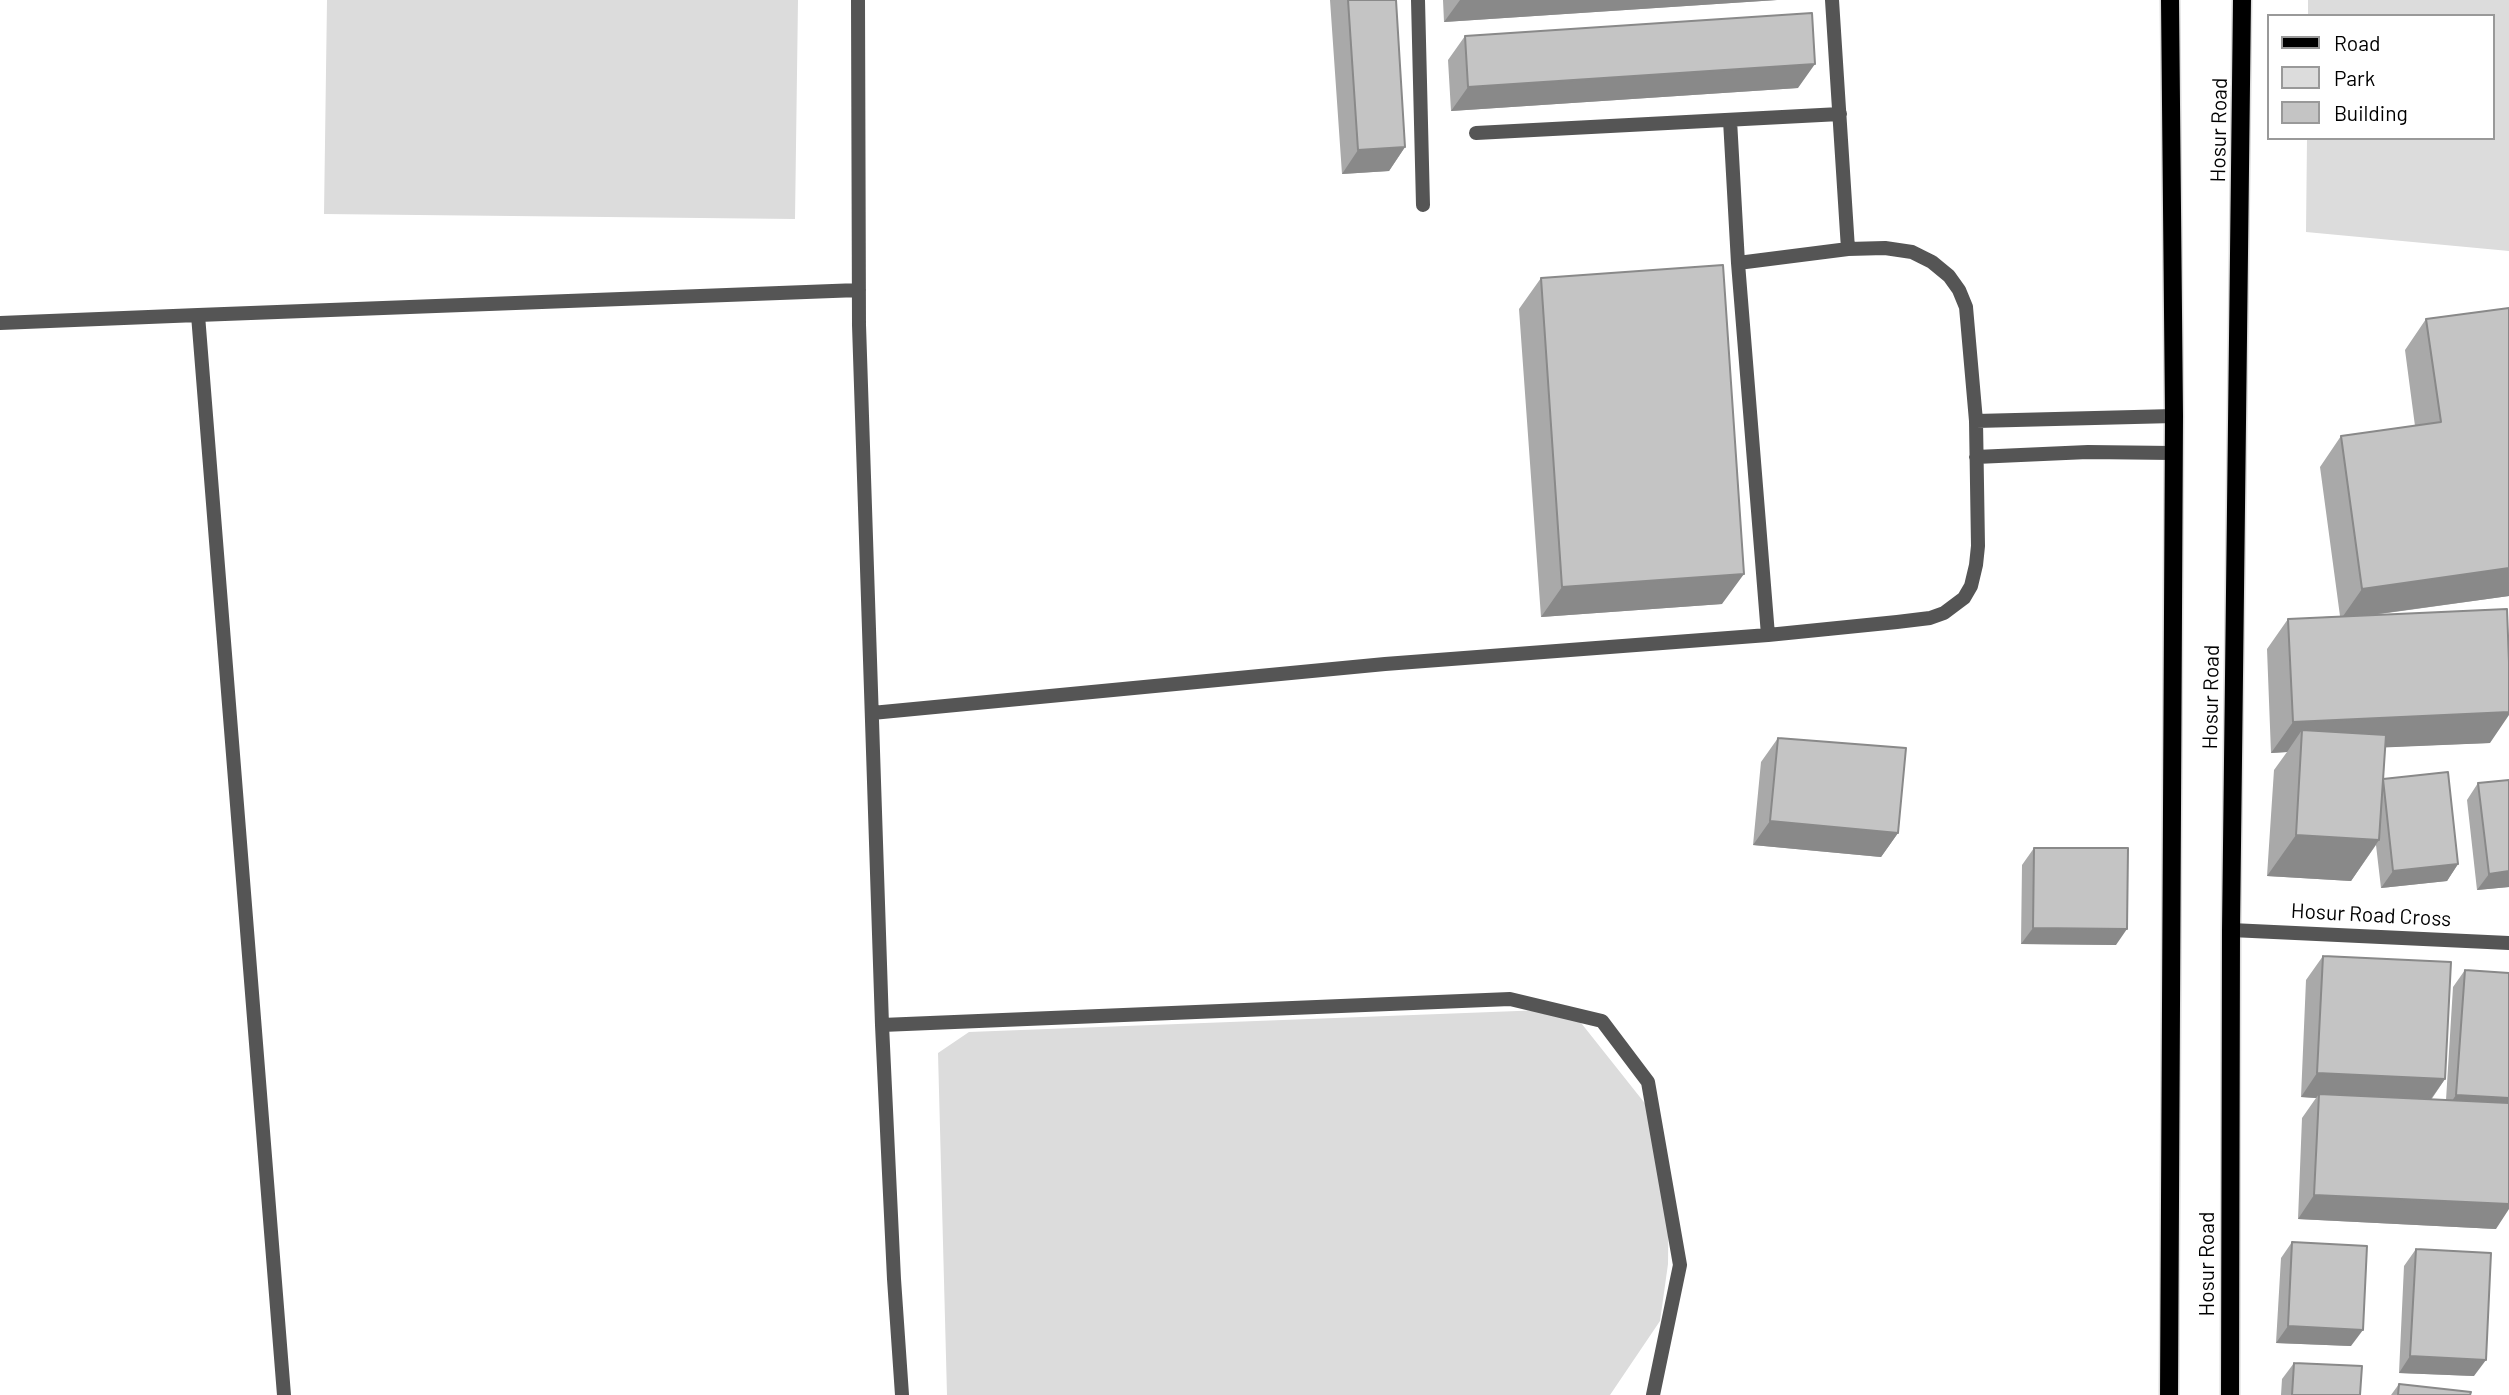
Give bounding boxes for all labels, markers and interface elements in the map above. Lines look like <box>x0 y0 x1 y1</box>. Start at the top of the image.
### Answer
legend <box>2268 14 2495 140</box>
text: Road <box>2334 30 2380 55</box>
text: Park <box>2334 65 2375 90</box>
street label: Hosur Road <box>2205 77 2233 183</box>
text: Building <box>2334 100 2408 125</box>
street label: Hosur Road <box>2197 644 2225 750</box>
street label: Hosur Road Cross <box>2290 898 2452 932</box>
street label: Hosur Road <box>2194 1212 2220 1316</box>

